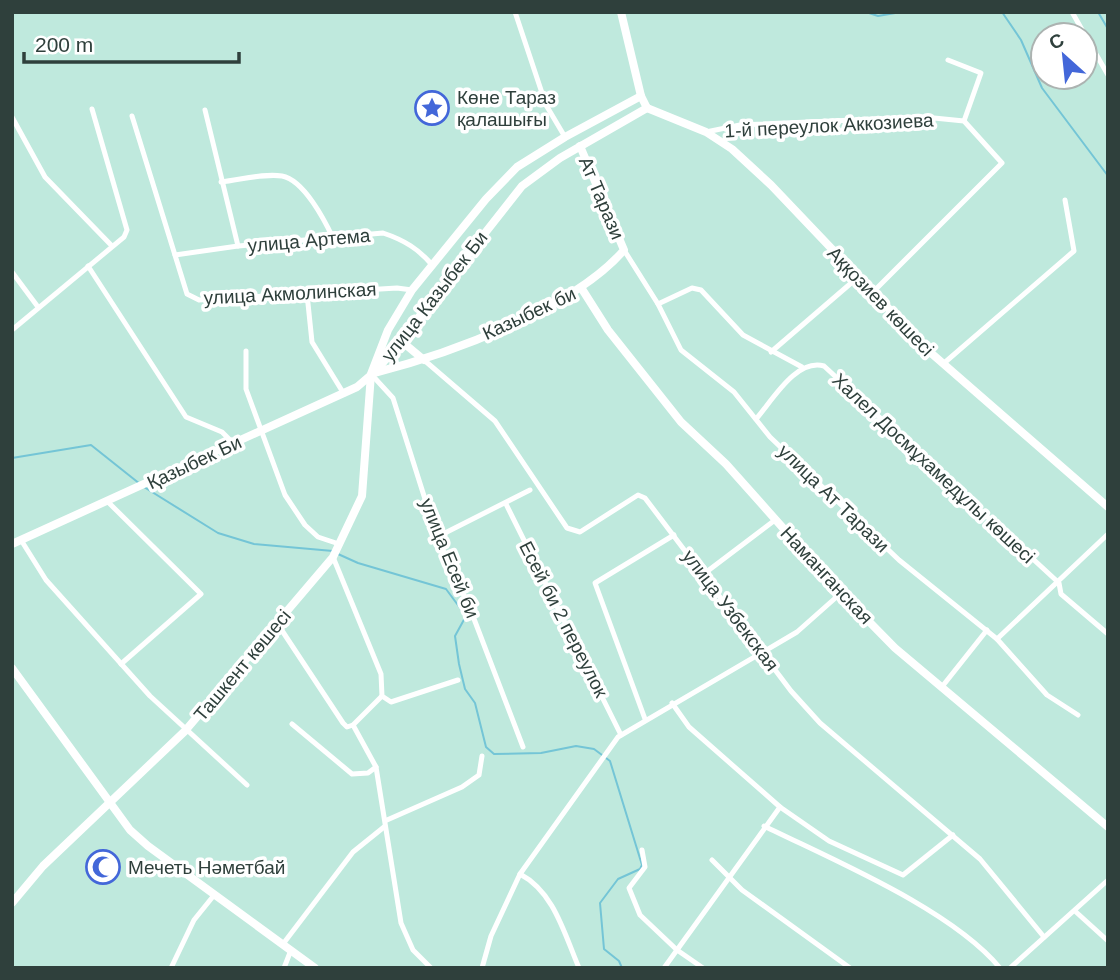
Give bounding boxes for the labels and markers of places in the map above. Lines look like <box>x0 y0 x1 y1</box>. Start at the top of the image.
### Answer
place label: Көне Тараз қалашығы <box>457 87 556 130</box>
place icon: Көне Тараз қалашығы <box>413 89 451 127</box>
mosque icon: Мечеть Нәметбай <box>84 848 122 886</box>
place label: Мечеть Нәметбай <box>128 857 285 878</box>

